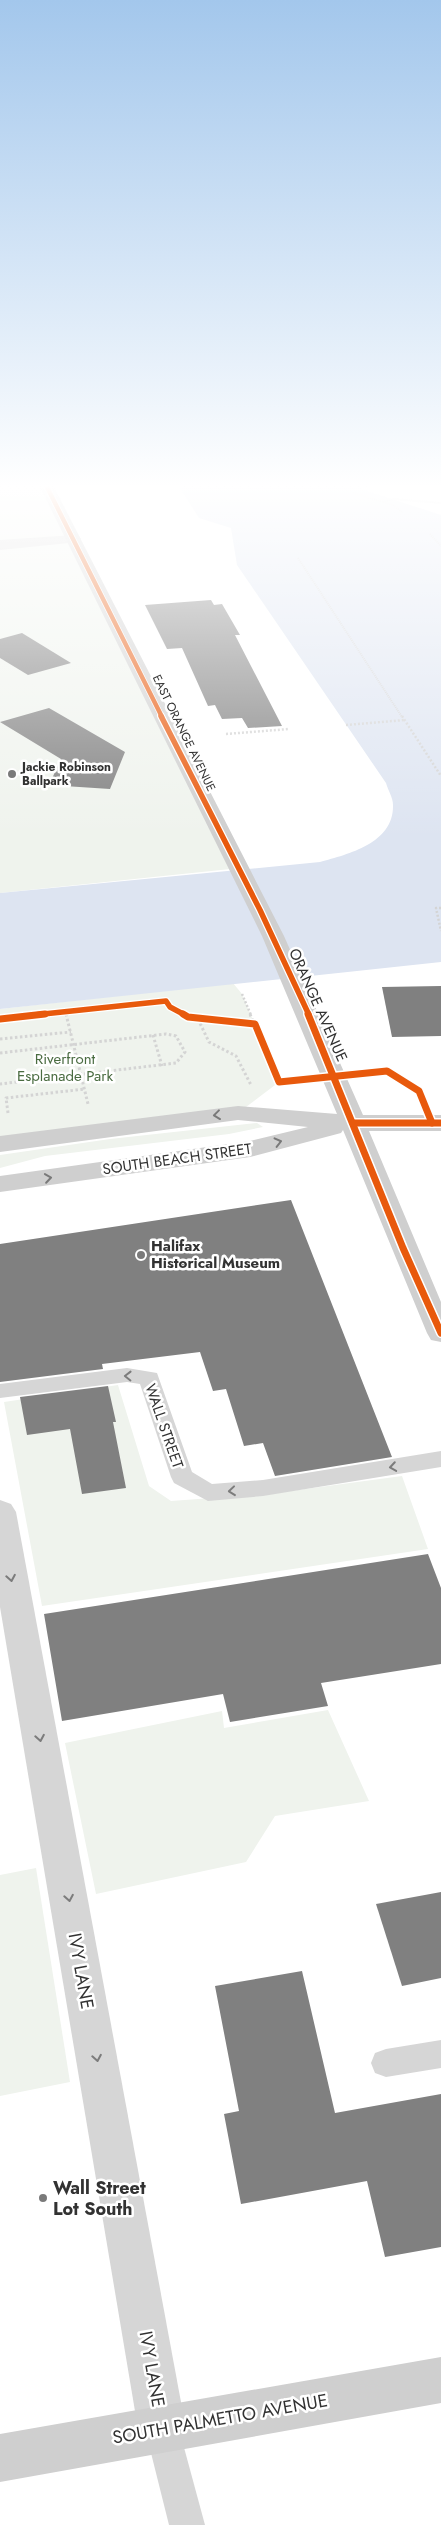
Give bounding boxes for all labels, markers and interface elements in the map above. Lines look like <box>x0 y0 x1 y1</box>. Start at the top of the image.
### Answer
street label: EAST ORANGE AVENUE <box>148 672 220 794</box>
place label: Jackie Robinson Ballpark <box>20 758 111 790</box>
marker: Jackie Robinson Ballpark <box>6 768 18 780</box>
street label: ORANGE AVENUE <box>283 945 353 1065</box>
park label: Riverfront Esplanade Park <box>17 1048 113 1087</box>
one-way arrow <box>213 1109 221 1120</box>
one-way arrow <box>273 1137 282 1148</box>
street label: SOUTH BEACH STREET <box>101 1138 253 1180</box>
one-way arrow <box>44 1173 53 1183</box>
place label: Halifax Historical Museum <box>151 1235 280 1274</box>
marker: Halifax Historical Museum <box>135 1249 147 1261</box>
one-way arrow <box>124 1371 132 1382</box>
street label: WALL STREET <box>139 1381 189 1471</box>
one-way arrow <box>388 1461 397 1471</box>
one-way arrow <box>228 1485 236 1496</box>
one-way arrow <box>6 1573 16 1582</box>
one-way arrow <box>34 1733 44 1742</box>
one-way arrow <box>63 1893 73 1902</box>
street label: IVY LANE <box>62 1931 100 2011</box>
one-way arrow <box>91 2053 101 2062</box>
place label: Wall Street Lot South <box>53 2175 146 2222</box>
marker: Wall Street Lot South <box>37 2192 49 2204</box>
street label: IVY LANE <box>133 2329 171 2409</box>
street label: SOUTH PALMETTO AVENUE <box>110 2387 330 2451</box>

